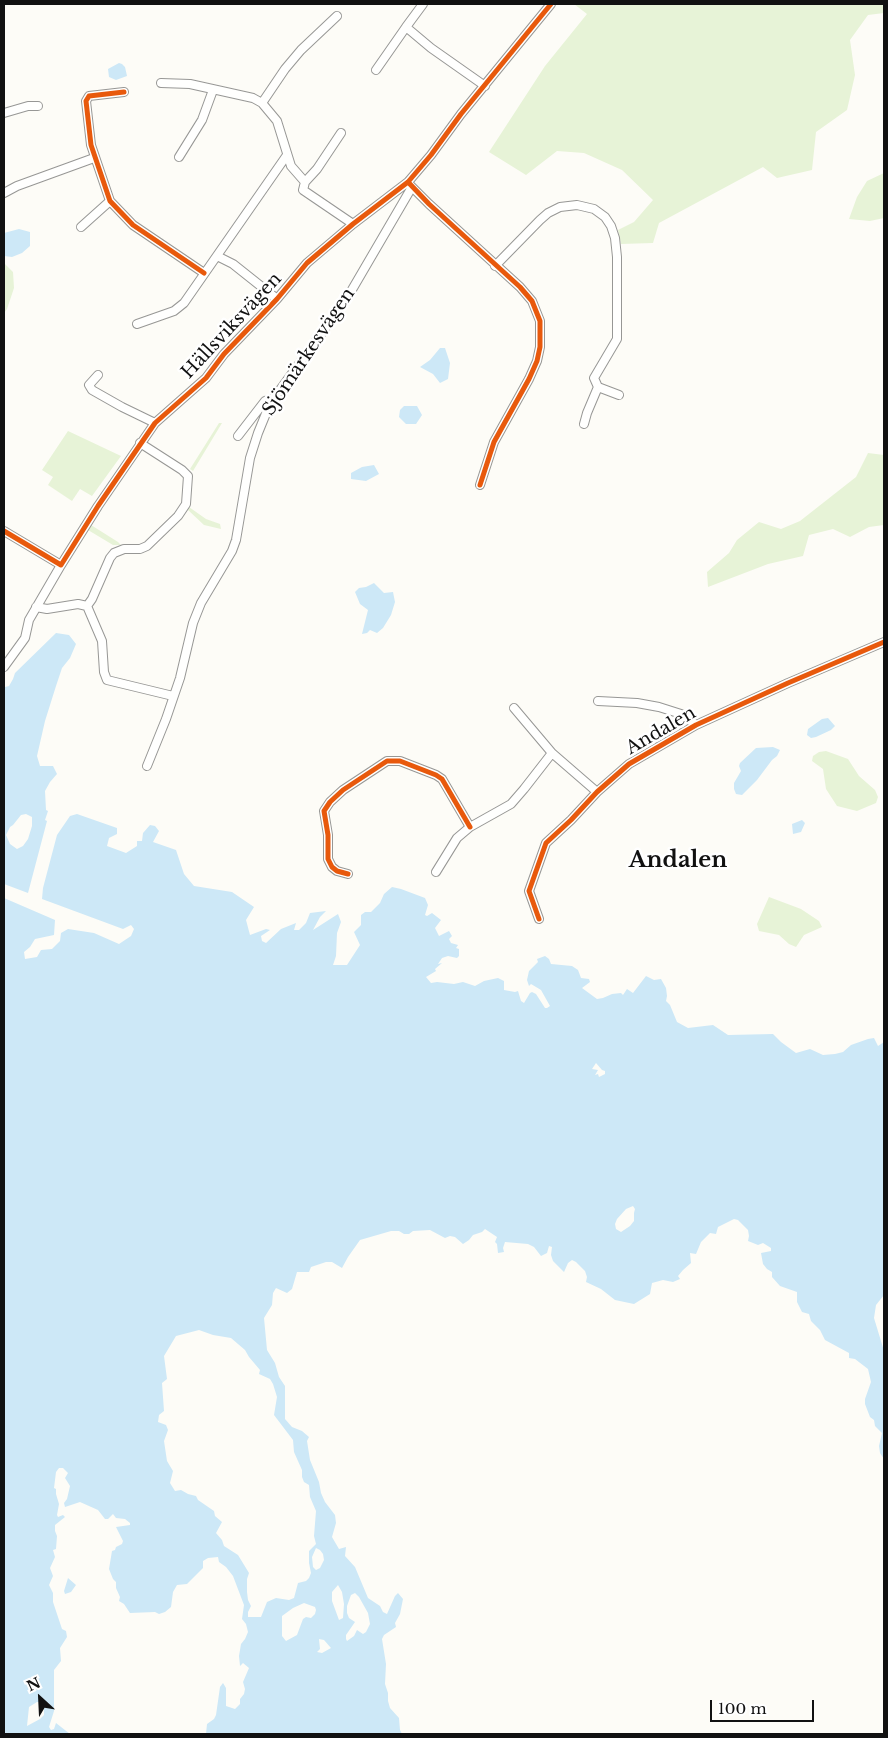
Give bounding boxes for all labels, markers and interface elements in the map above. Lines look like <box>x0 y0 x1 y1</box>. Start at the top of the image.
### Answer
street label: Hällsviksvägen <box>177 269 287 383</box>
street label: Sjömärkesvägen <box>258 284 360 420</box>
street label: Andalen <box>622 702 700 760</box>
district label: Andalen <box>629 848 727 874</box>
north arrow <box>15 1673 65 1723</box>
text: N <box>24 1673 43 1695</box>
scale bar <box>713 1690 817 1722</box>
text: 100 m <box>718 1699 767 1718</box>

